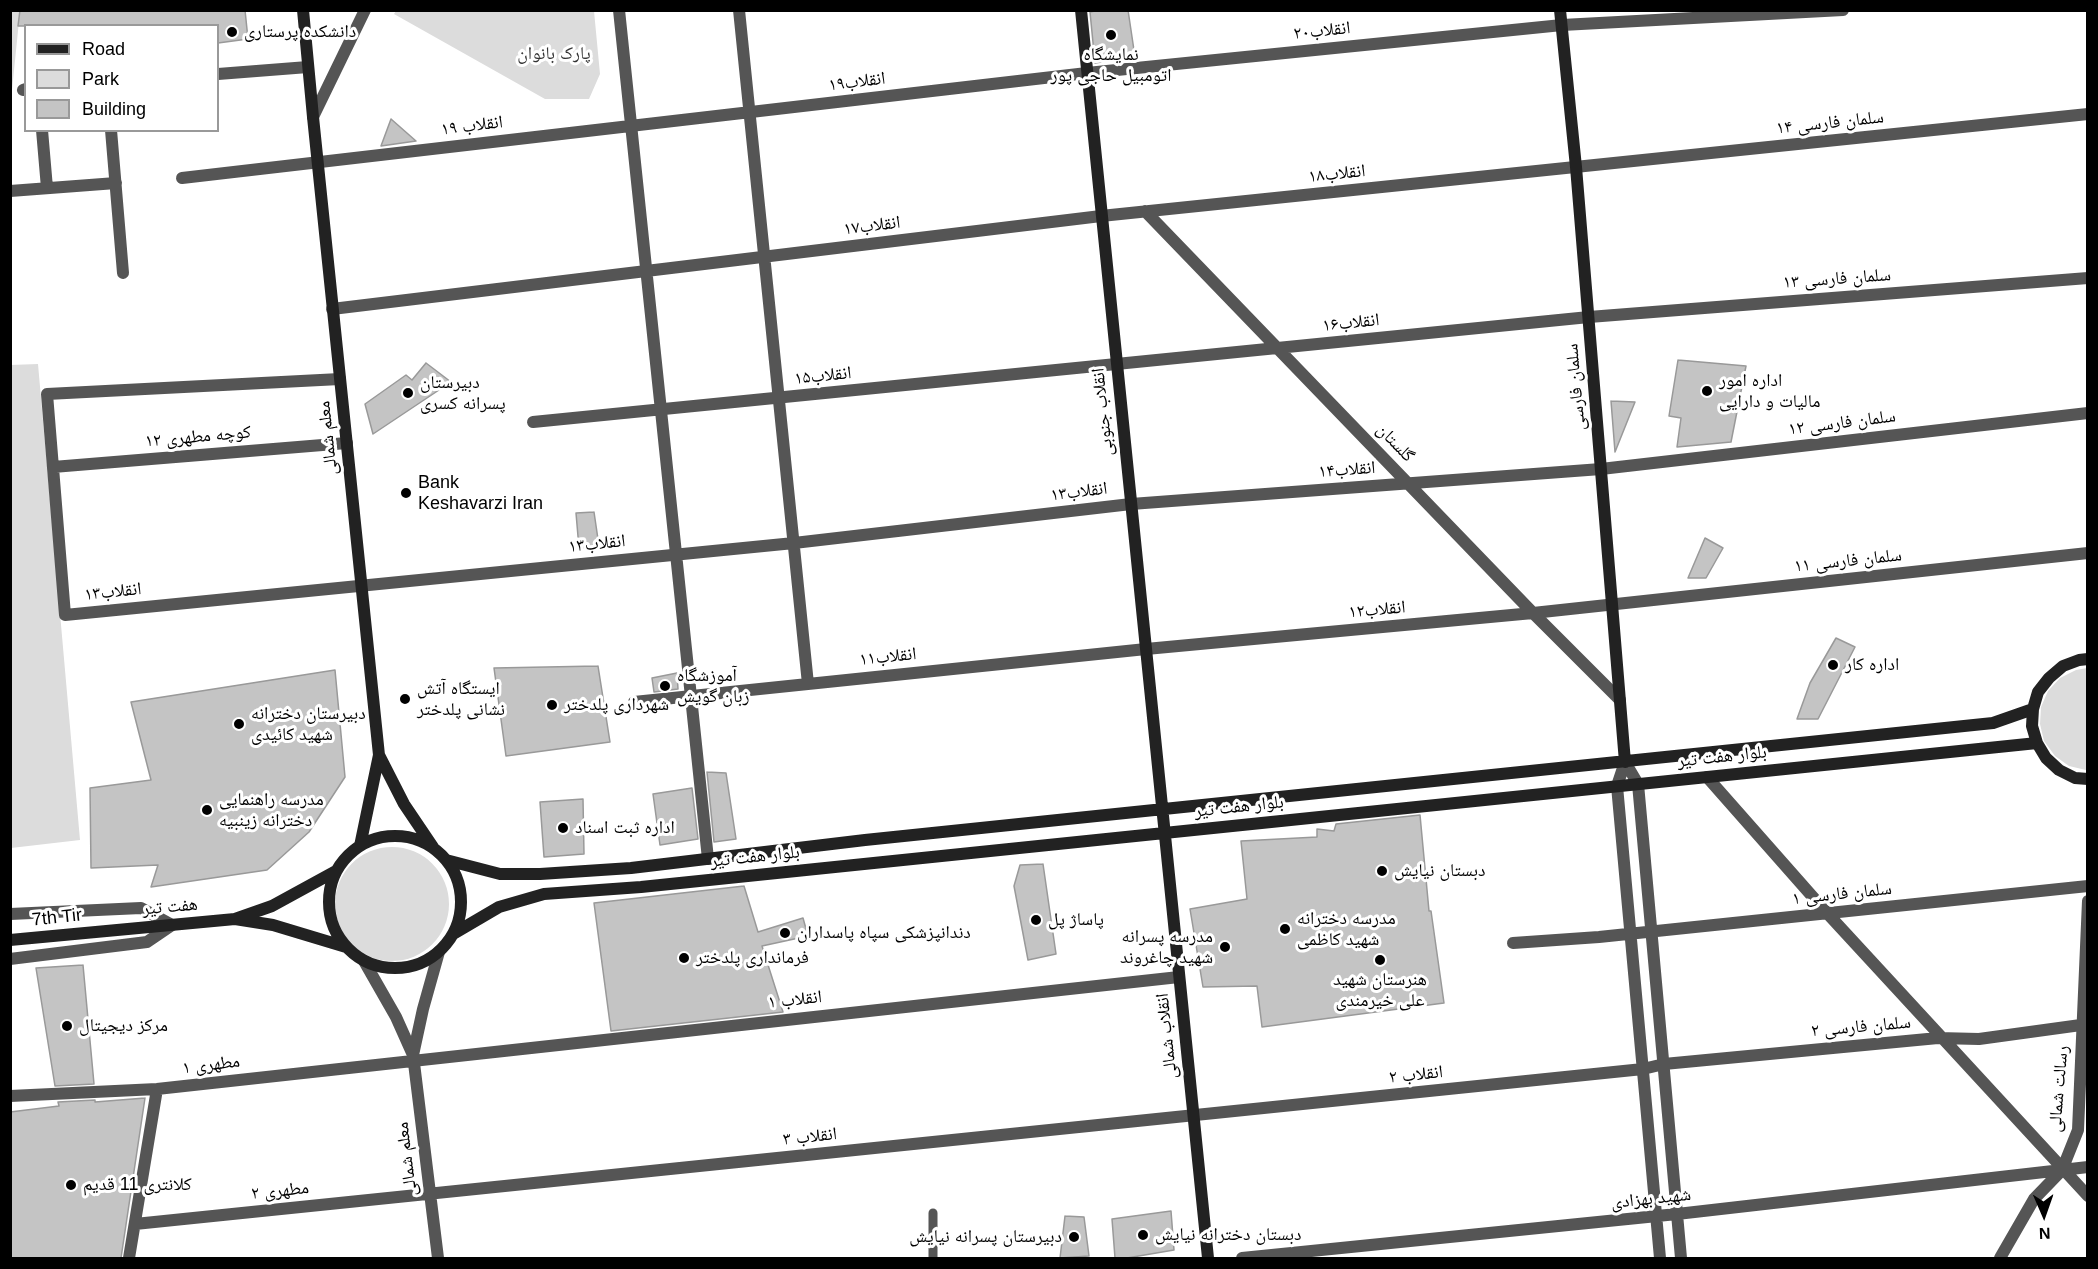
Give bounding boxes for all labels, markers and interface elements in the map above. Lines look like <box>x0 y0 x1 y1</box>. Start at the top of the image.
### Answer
street label: انقلاب۲۰ <box>1292 17 1352 45</box>
place label: دانشکده پرستاری <box>244 21 356 43</box>
legend <box>24 24 219 132</box>
marker: دانشکده پرستاری <box>225 25 239 39</box>
marker: نمایشگاه اتومبیل حاجی پور <box>1104 28 1118 42</box>
text: Road <box>82 39 125 59</box>
park label: پارک بانوان <box>517 43 591 65</box>
place label: نمایشگاه اتومبیل حاجی پور <box>1051 44 1171 86</box>
street label: انقلاب۱۹ <box>827 68 887 96</box>
text: Park <box>82 69 119 89</box>
text: Building <box>82 99 146 119</box>
street label: سلمان فارسی ۱۴ <box>1775 107 1885 139</box>
street label: انقلاب ۱۹ <box>440 111 504 141</box>
street label: انقلاب۱۸ <box>1307 160 1367 188</box>
street label: انقلاب۱۷ <box>842 212 902 240</box>
street label: سلمان فارسی ۱۳ <box>1782 264 1892 294</box>
street label: انقلاب۱۶ <box>1321 309 1381 337</box>
street label: سلمان فارسی <box>1561 343 1591 431</box>
street label: انقلاب۱۵ <box>793 362 853 390</box>
street label: انقلاب جنوبی <box>1088 367 1118 457</box>
place label: اداره امور مالیات و دارایی <box>1719 370 1820 412</box>
place label: دبیرستان پسرانه کسری <box>420 372 506 415</box>
marker: اداره امور مالیات و دارایی <box>1700 384 1714 398</box>
marker: دبیرستان پسرانه کسری <box>401 386 415 400</box>
street label: معلم شمالی <box>313 400 343 476</box>
street label: سلمان فارسی ۱۲ <box>1787 406 1897 440</box>
street label: گلستان <box>1371 419 1419 467</box>
street label: کوچه مطهری ۱۲ <box>144 422 252 452</box>
street label: انقلاب۱۴ <box>1318 457 1376 483</box>
place label: Bank Keshavarzi Iran <box>418 472 543 514</box>
street label: انقلاب۱۳ <box>1049 478 1109 506</box>
marker: Bank Keshavarzi Iran <box>399 486 413 500</box>
street label: انقلاب۱۳ <box>567 530 627 558</box>
street label: سلمان فارسی ۱۱ <box>1793 545 1903 577</box>
street label: انقلاب۱۳ <box>83 578 143 606</box>
street label: انقلاب۱۲ <box>1348 597 1406 623</box>
street label: انقلاب۱۱ <box>858 643 918 671</box>
place label: اداره کار <box>1845 654 1899 676</box>
marker: اداره کار <box>1826 658 1840 672</box>
place label: آموزشگاه زبان گویش <box>677 665 749 708</box>
place label: ایستگاه آتش نشانی پلدختر <box>417 678 505 720</box>
marker: آموزشگاه زبان گویش <box>658 679 672 693</box>
marker: ایستگاه آتش نشانی پلدختر <box>398 692 412 706</box>
place label: شهرداری پلدختر <box>564 694 669 716</box>
marker: شهرداری پلدختر <box>545 698 559 712</box>
place label: دبیرستان دخترانه شهید کائیدی <box>251 703 366 746</box>
marker: دبیرستان دخترانه شهید کائیدی <box>232 717 246 731</box>
street label: بلوار هفت تیر <box>1676 742 1768 772</box>
place label: مدرسه راهنمایی دخترانه زینبیه <box>219 789 324 832</box>
street label: بلوار هفت تیر <box>1193 792 1285 822</box>
marker: مدرسه راهنمایی دخترانه زینبیه <box>200 803 214 817</box>
place label: اداره ثبت اسناد <box>575 817 675 839</box>
marker: اداره ثبت اسناد <box>556 821 570 835</box>
street label: بلوار هفت تیر <box>709 842 801 872</box>
place label: دبستان نیایش <box>1394 860 1485 882</box>
marker: دبستان نیایش <box>1375 864 1389 878</box>
street label: سلمان فارسی ۱ <box>1791 878 1893 910</box>
street label: هفت تیر <box>141 894 199 920</box>
street label: 7th Tir <box>31 905 83 931</box>
place label: مدرسه دخترانه شهید کاظمی <box>1297 908 1396 950</box>
place label: پاساژ پل <box>1048 909 1104 931</box>
marker: پاساژ پل <box>1029 913 1043 927</box>
place label: دندانپزشکی سپاه پاسداران <box>797 922 971 944</box>
marker: مدرسه دخترانه شهید کاظمی <box>1278 922 1292 936</box>
marker: دندانپزشکی سپاه پاسداران <box>778 926 792 940</box>
place label: مدرسه پسرانه شهید چاغروند <box>1120 926 1213 968</box>
marker: مدرسه پسرانه شهید چاغروند <box>1218 940 1232 954</box>
place label: فرمانداری پلدختر <box>696 947 809 969</box>
marker: فرمانداری پلدختر <box>677 951 691 965</box>
marker: هنرستان شهید علی خیرمندی <box>1373 953 1387 967</box>
place label: هنرستان شهید علی خیرمندی <box>1333 969 1427 1012</box>
street label: انقلاب ۱ <box>767 986 823 1014</box>
street label: انقلاب شمالی <box>1152 992 1182 1080</box>
street label: سلمان فارسی ۲ <box>1810 1012 1912 1042</box>
place label: مرکز دیجیتال <box>79 1015 168 1037</box>
marker: مرکز دیجیتال <box>60 1019 74 1033</box>
street label: رسالت شمالی <box>2044 1045 2074 1133</box>
street label: مطهری ۱ <box>181 1051 241 1079</box>
street label: انقلاب ۲ <box>1388 1061 1444 1089</box>
street label: معلم شمالی <box>392 1121 422 1197</box>
street label: انقلاب ۳ <box>782 1123 838 1151</box>
place label: کلانتری 11 قدیم <box>83 1174 192 1196</box>
street label: مطهری ۲ <box>250 1177 310 1205</box>
marker: کلانتری 11 قدیم <box>64 1178 78 1192</box>
street label: شهید بهزادی <box>1610 1184 1692 1214</box>
north arrow <box>2014 1185 2074 1245</box>
place label: دبستان دخترانه نیایش <box>1155 1224 1301 1246</box>
text: N <box>2039 1225 2051 1242</box>
place label: دبیرستان پسرانه نیایش <box>909 1226 1062 1248</box>
marker: دبستان دخترانه نیایش <box>1136 1228 1150 1242</box>
marker: دبیرستان پسرانه نیایش <box>1067 1230 1081 1244</box>

